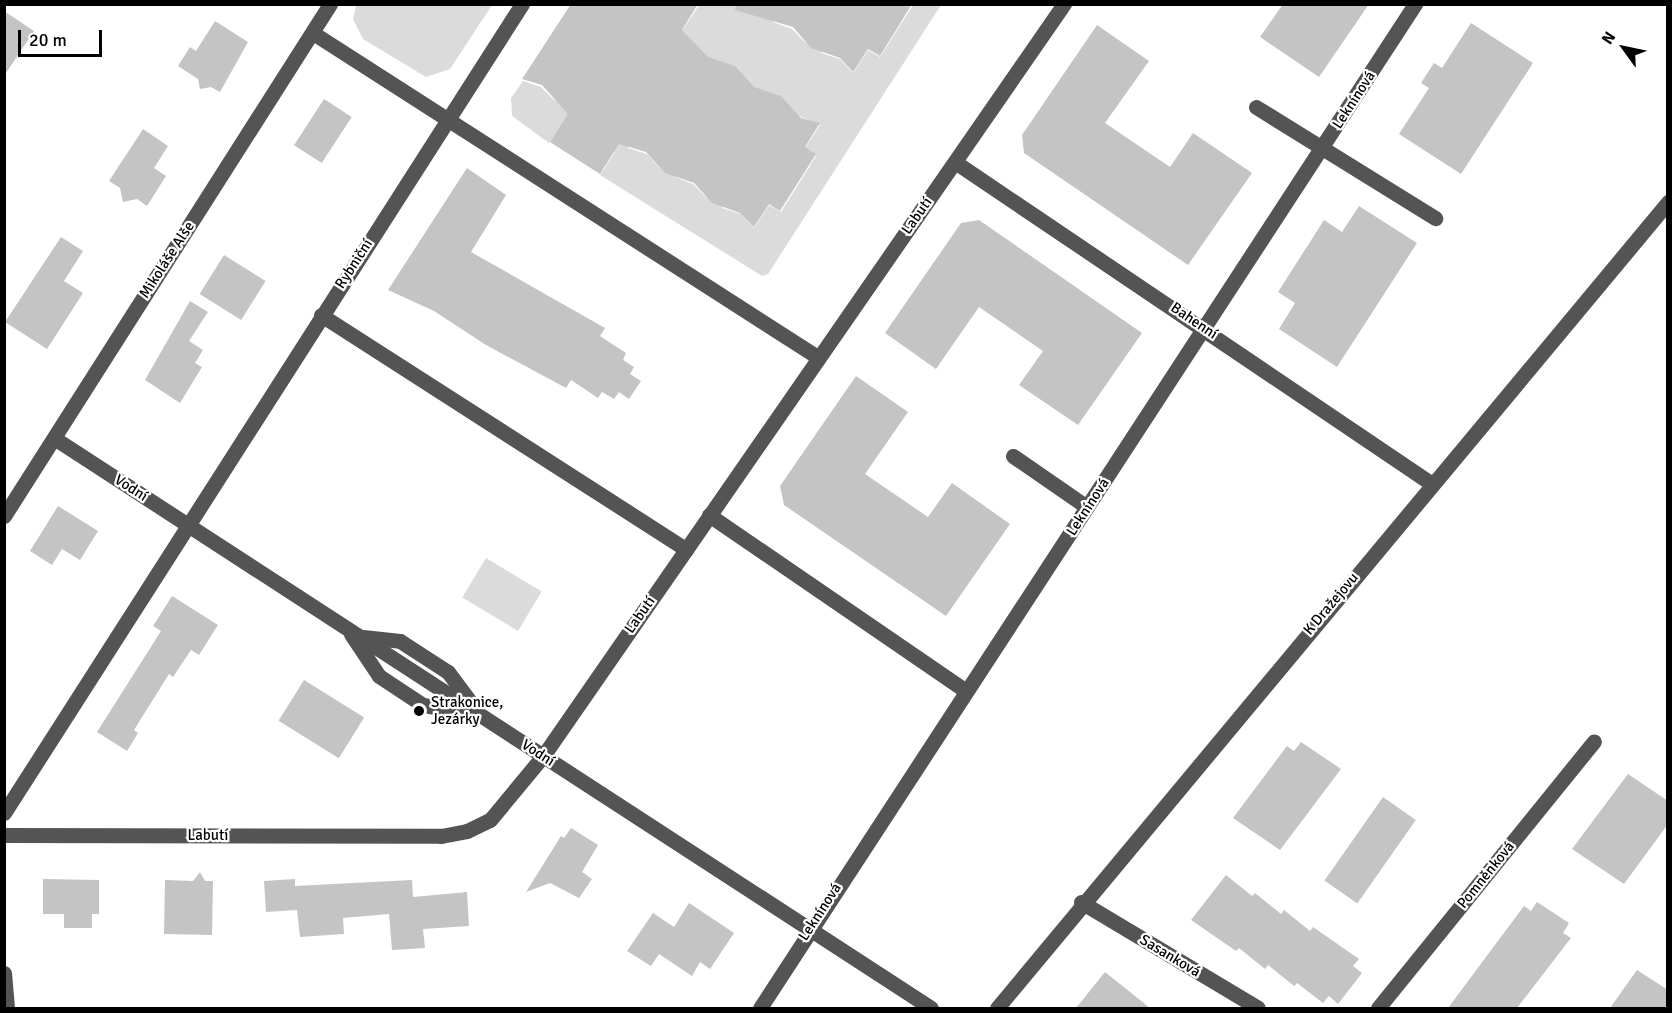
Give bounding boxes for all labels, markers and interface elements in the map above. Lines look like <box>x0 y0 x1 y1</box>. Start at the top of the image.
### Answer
scale bar <box>21 18 105 56</box>
north arrow <box>1594 18 1654 78</box>
text: N <box>1597 28 1620 48</box>
text: 20 m <box>29 29 67 51</box>
street label: Leknínová <box>1329 68 1379 132</box>
street label: Labutí <box>898 194 936 238</box>
street label: Mikoláše Alše <box>135 218 199 302</box>
street label: Rybniční <box>331 236 377 292</box>
street label: Bahenní <box>1167 299 1221 343</box>
street label: Vodní <box>111 471 151 505</box>
street label: Leknínová <box>1063 475 1113 539</box>
street label: K Dražejovu <box>1300 569 1362 639</box>
street label: Labutí <box>621 593 659 637</box>
place label: Strakonice, Jezárky <box>431 693 503 728</box>
marker: Strakonice, Jezárky <box>412 704 426 718</box>
street label: Vodní <box>518 736 558 770</box>
street label: Labutí <box>188 827 228 845</box>
street label: Pomněnková <box>1454 838 1518 912</box>
street label: Leknínová <box>795 880 845 944</box>
street label: Sasanková <box>1136 931 1204 981</box>

